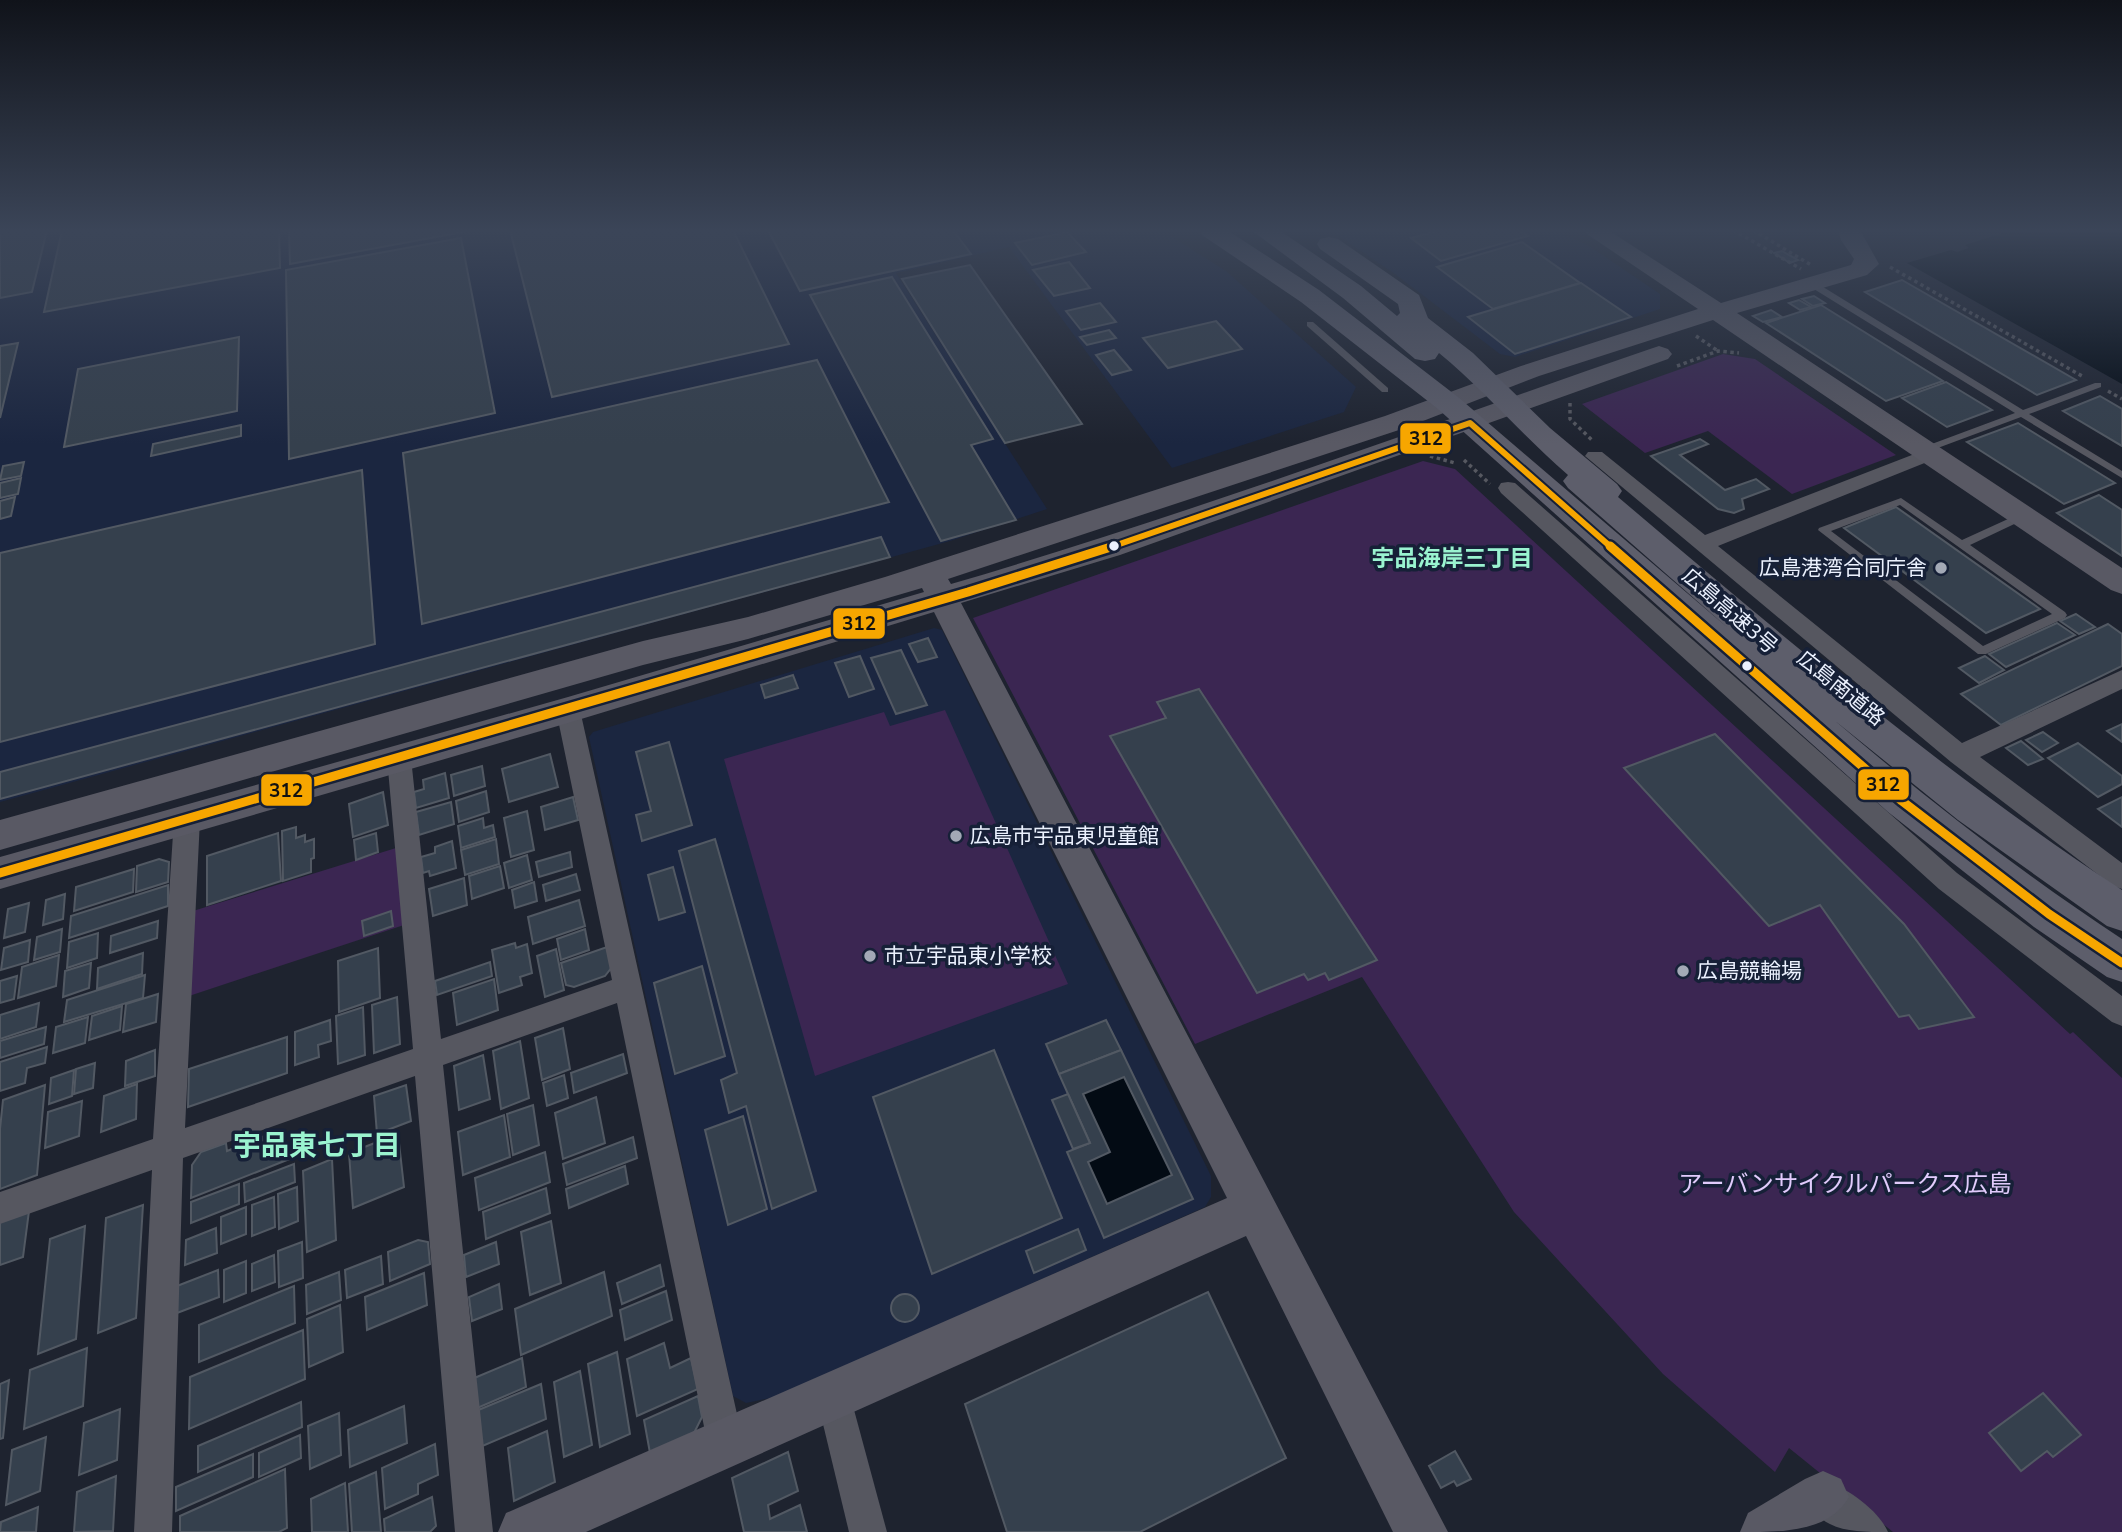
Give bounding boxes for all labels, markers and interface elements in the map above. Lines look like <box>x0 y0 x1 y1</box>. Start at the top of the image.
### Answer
line badge: 312 <box>1399 422 1452 455</box>
text: 312 <box>1409 426 1443 452</box>
unlabelled marker <box>1107 539 1121 553</box>
district label: 宇品海岸三丁目 <box>1372 543 1533 574</box>
place label: 広島港湾合同庁舎 <box>1759 554 1927 582</box>
marker: 広島港湾合同庁舎 <box>1933 560 1949 576</box>
street label: 広島高速3号 <box>1676 562 1784 660</box>
line badge: 312 <box>832 607 886 640</box>
text: 312 <box>842 611 876 637</box>
street label: 広島南道路 <box>1791 644 1891 732</box>
unlabelled marker <box>1740 659 1754 673</box>
line badge: 312 <box>1857 768 1910 801</box>
text: 312 <box>1866 772 1900 798</box>
line badge: 312 <box>260 773 313 807</box>
text: 312 <box>269 778 303 804</box>
place label: 広島市宇品東児童館 <box>970 822 1159 850</box>
marker: 広島市宇品東児童館 <box>948 828 964 844</box>
place label: 市立宇品東小学校 <box>884 942 1052 970</box>
marker: 市立宇品東小学校 <box>862 948 878 964</box>
place label: 広島競輪場 <box>1697 957 1802 985</box>
marker: 広島競輪場 <box>1675 963 1691 979</box>
district label: 宇品東七丁目 <box>233 1127 401 1165</box>
park label: アーバンサイクルパークス広島 <box>1678 1168 2012 1200</box>

